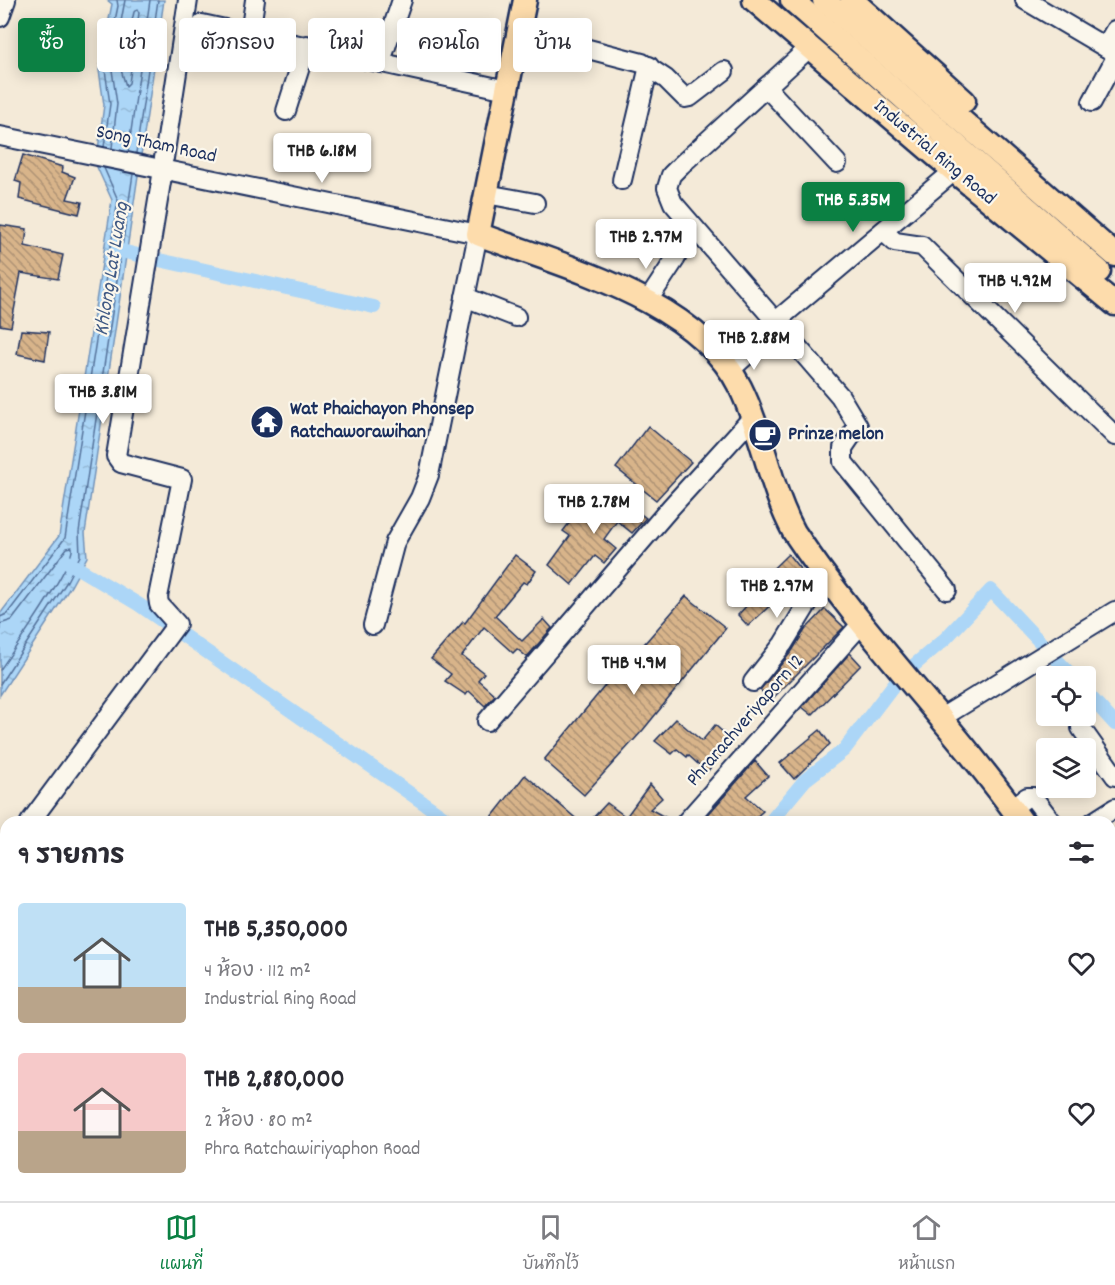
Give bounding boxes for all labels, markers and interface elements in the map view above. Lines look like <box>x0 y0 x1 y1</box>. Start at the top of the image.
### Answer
chip: ซื้อ <box>18 18 85 72</box>
chip: เช่า <box>97 18 167 72</box>
chip: ตัวกรอง <box>179 18 296 72</box>
chip: ใหม่ <box>308 18 385 72</box>
chip: คอนโด <box>397 18 501 72</box>
chip: บ้าน <box>513 18 592 72</box>
street label: Industrial Ring Road <box>867 93 1001 213</box>
street label: Song Tham Road <box>93 119 219 171</box>
pin: THB 6.18M <box>253 133 391 184</box>
text: THB 6.18M <box>287 138 357 166</box>
pin: THB 5.35M <box>784 182 922 233</box>
text: THB 5.35M <box>816 187 890 215</box>
water label: Khlong Lat Luang <box>88 199 138 338</box>
pin: THB 2.97M <box>577 219 715 270</box>
text: THB 2.97M <box>610 224 682 252</box>
pin: THB 4.92M <box>946 263 1084 314</box>
text: THB 4.92M <box>978 268 1052 296</box>
pin: THB 2.88M <box>685 320 823 371</box>
text: THB 2.88M <box>718 325 790 353</box>
pin: THB 3.81M <box>34 374 172 425</box>
text: THB 3.81M <box>69 379 137 407</box>
place label: Wat Phaichayon Phonsep Ratchaworawihan <box>290 396 474 447</box>
temple icon: Wat Phaichayon Phonsep Ratchaworawihan <box>249 404 285 440</box>
cafe icon: Prinze melon <box>747 417 783 453</box>
place label: Prinze melon <box>788 421 884 449</box>
pin: THB 2.78M <box>525 484 663 535</box>
text: THB 2.78M <box>558 489 630 517</box>
pin: THB 2.97M <box>708 568 846 619</box>
text: THB 2.97M <box>741 573 813 601</box>
pin: THB 4.9M <box>572 645 696 696</box>
street label: Phrarachveriyaporn 12 <box>681 649 811 793</box>
text: THB 4.9M <box>602 650 666 678</box>
map controls <box>1036 666 1096 798</box>
button: locate <box>1036 666 1096 726</box>
button: layers <box>1036 738 1096 798</box>
icon: filters <box>1065 836 1098 869</box>
text: 9 รายการ <box>18 839 125 876</box>
text: THB 5,350,000 <box>204 912 348 949</box>
icon: home <box>66 927 138 999</box>
icon: heart <box>1065 947 1098 980</box>
text: 4 ห้อง · 112 m² <box>204 958 311 986</box>
text: Industrial Ring Road <box>204 986 356 1014</box>
text: THB 2,880,000 <box>204 1062 345 1099</box>
icon: home <box>66 1077 138 1149</box>
icon: heart <box>1065 1097 1098 1130</box>
text: 2 ห้อง · 80 m² <box>204 1108 313 1136</box>
text: Phra Ratchawiriyaphon Road <box>204 1136 420 1164</box>
tab: แผนที่ <box>160 1211 203 1277</box>
tab: บันทึกไว้ <box>522 1211 579 1277</box>
tab: หน้าแรก <box>898 1211 955 1277</box>

